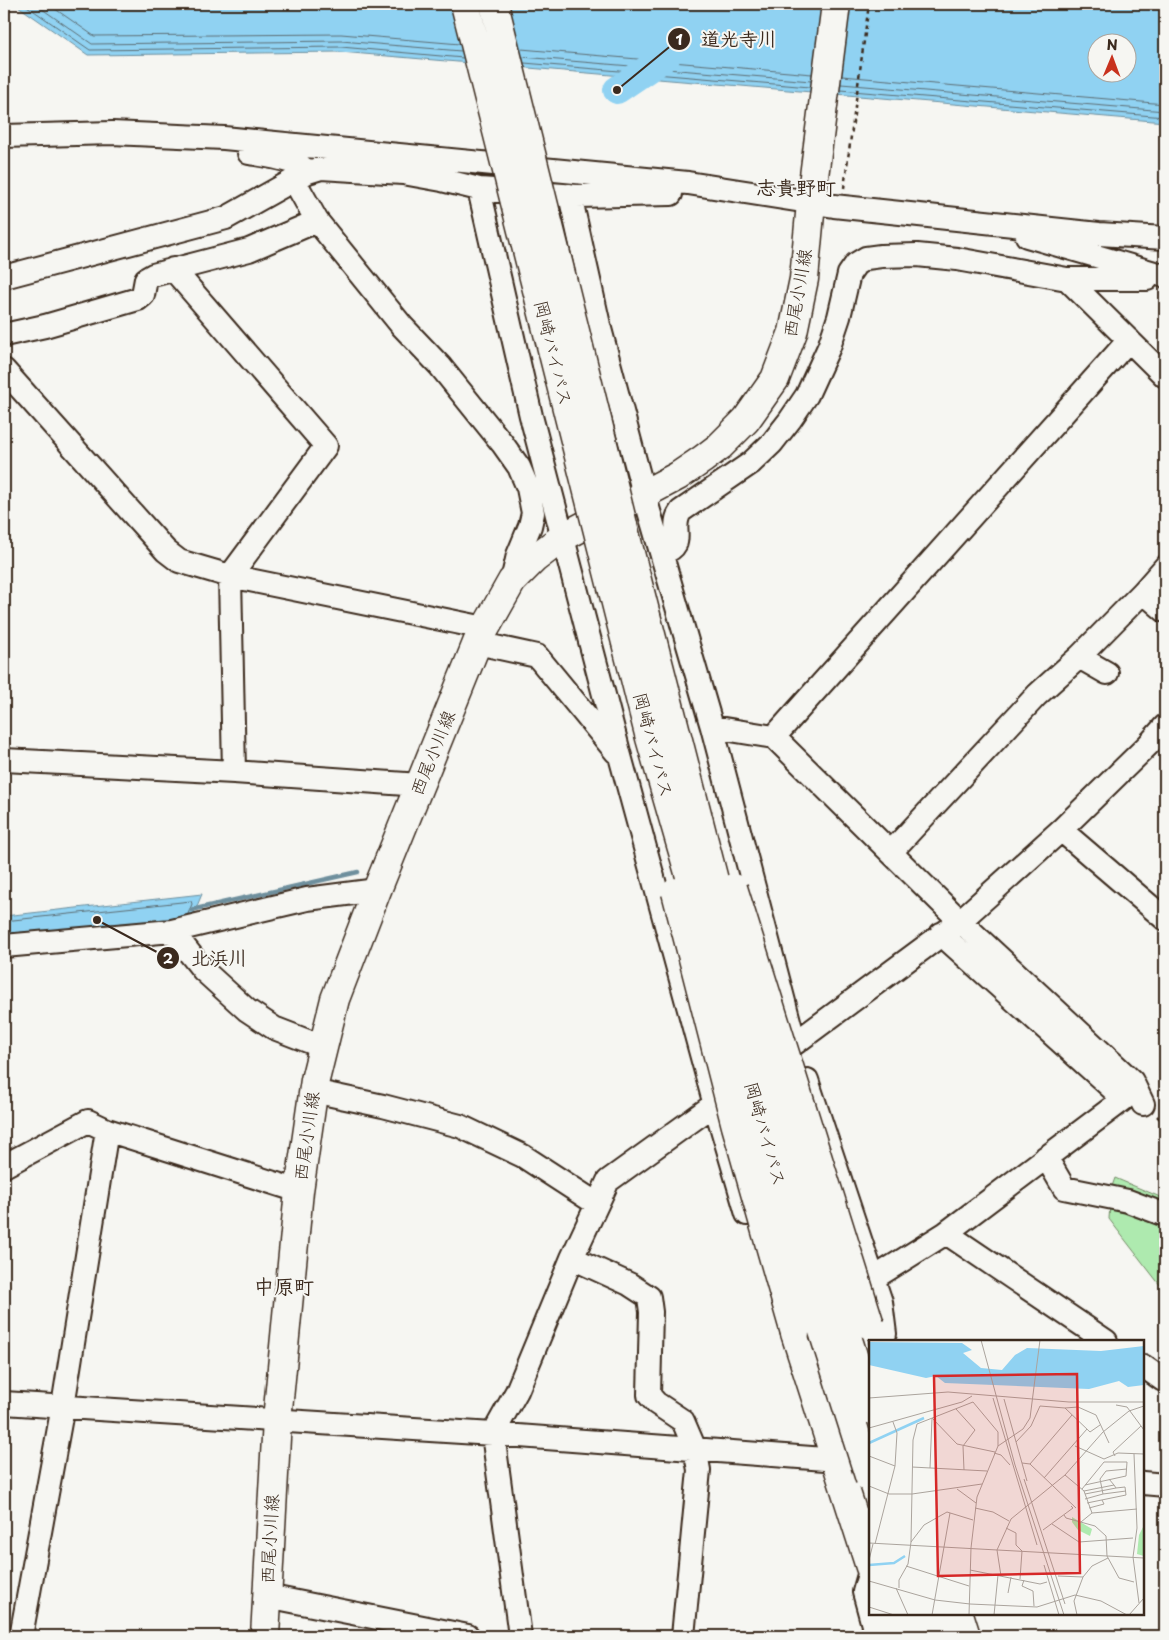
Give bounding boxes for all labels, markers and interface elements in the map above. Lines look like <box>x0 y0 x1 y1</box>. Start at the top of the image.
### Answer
callout: 道光寺川 <box>666 22 787 56</box>
text: 道光寺川 <box>701 24 777 52</box>
text: 1 <box>675 27 683 50</box>
north arrow <box>1086 32 1136 82</box>
text: N <box>1107 34 1118 55</box>
district label: 志貴野町 <box>756 172 836 202</box>
street label: 西尾小川線 <box>775 246 818 339</box>
street label: 岡崎バイパス <box>528 297 581 408</box>
street label: 岡崎バイパス <box>627 689 681 800</box>
street label: 西尾小川線 <box>402 706 461 799</box>
callout: 北浜川 <box>156 941 258 975</box>
text: 北浜川 <box>190 943 248 971</box>
text: 2 <box>163 946 174 969</box>
street label: 岡崎バイパス <box>739 1078 794 1189</box>
street label: 西尾小川線 <box>286 1089 325 1182</box>
district label: 中原町 <box>254 1271 314 1301</box>
inset map <box>869 1340 1144 1615</box>
street label: 西尾小川線 <box>253 1493 284 1585</box>

